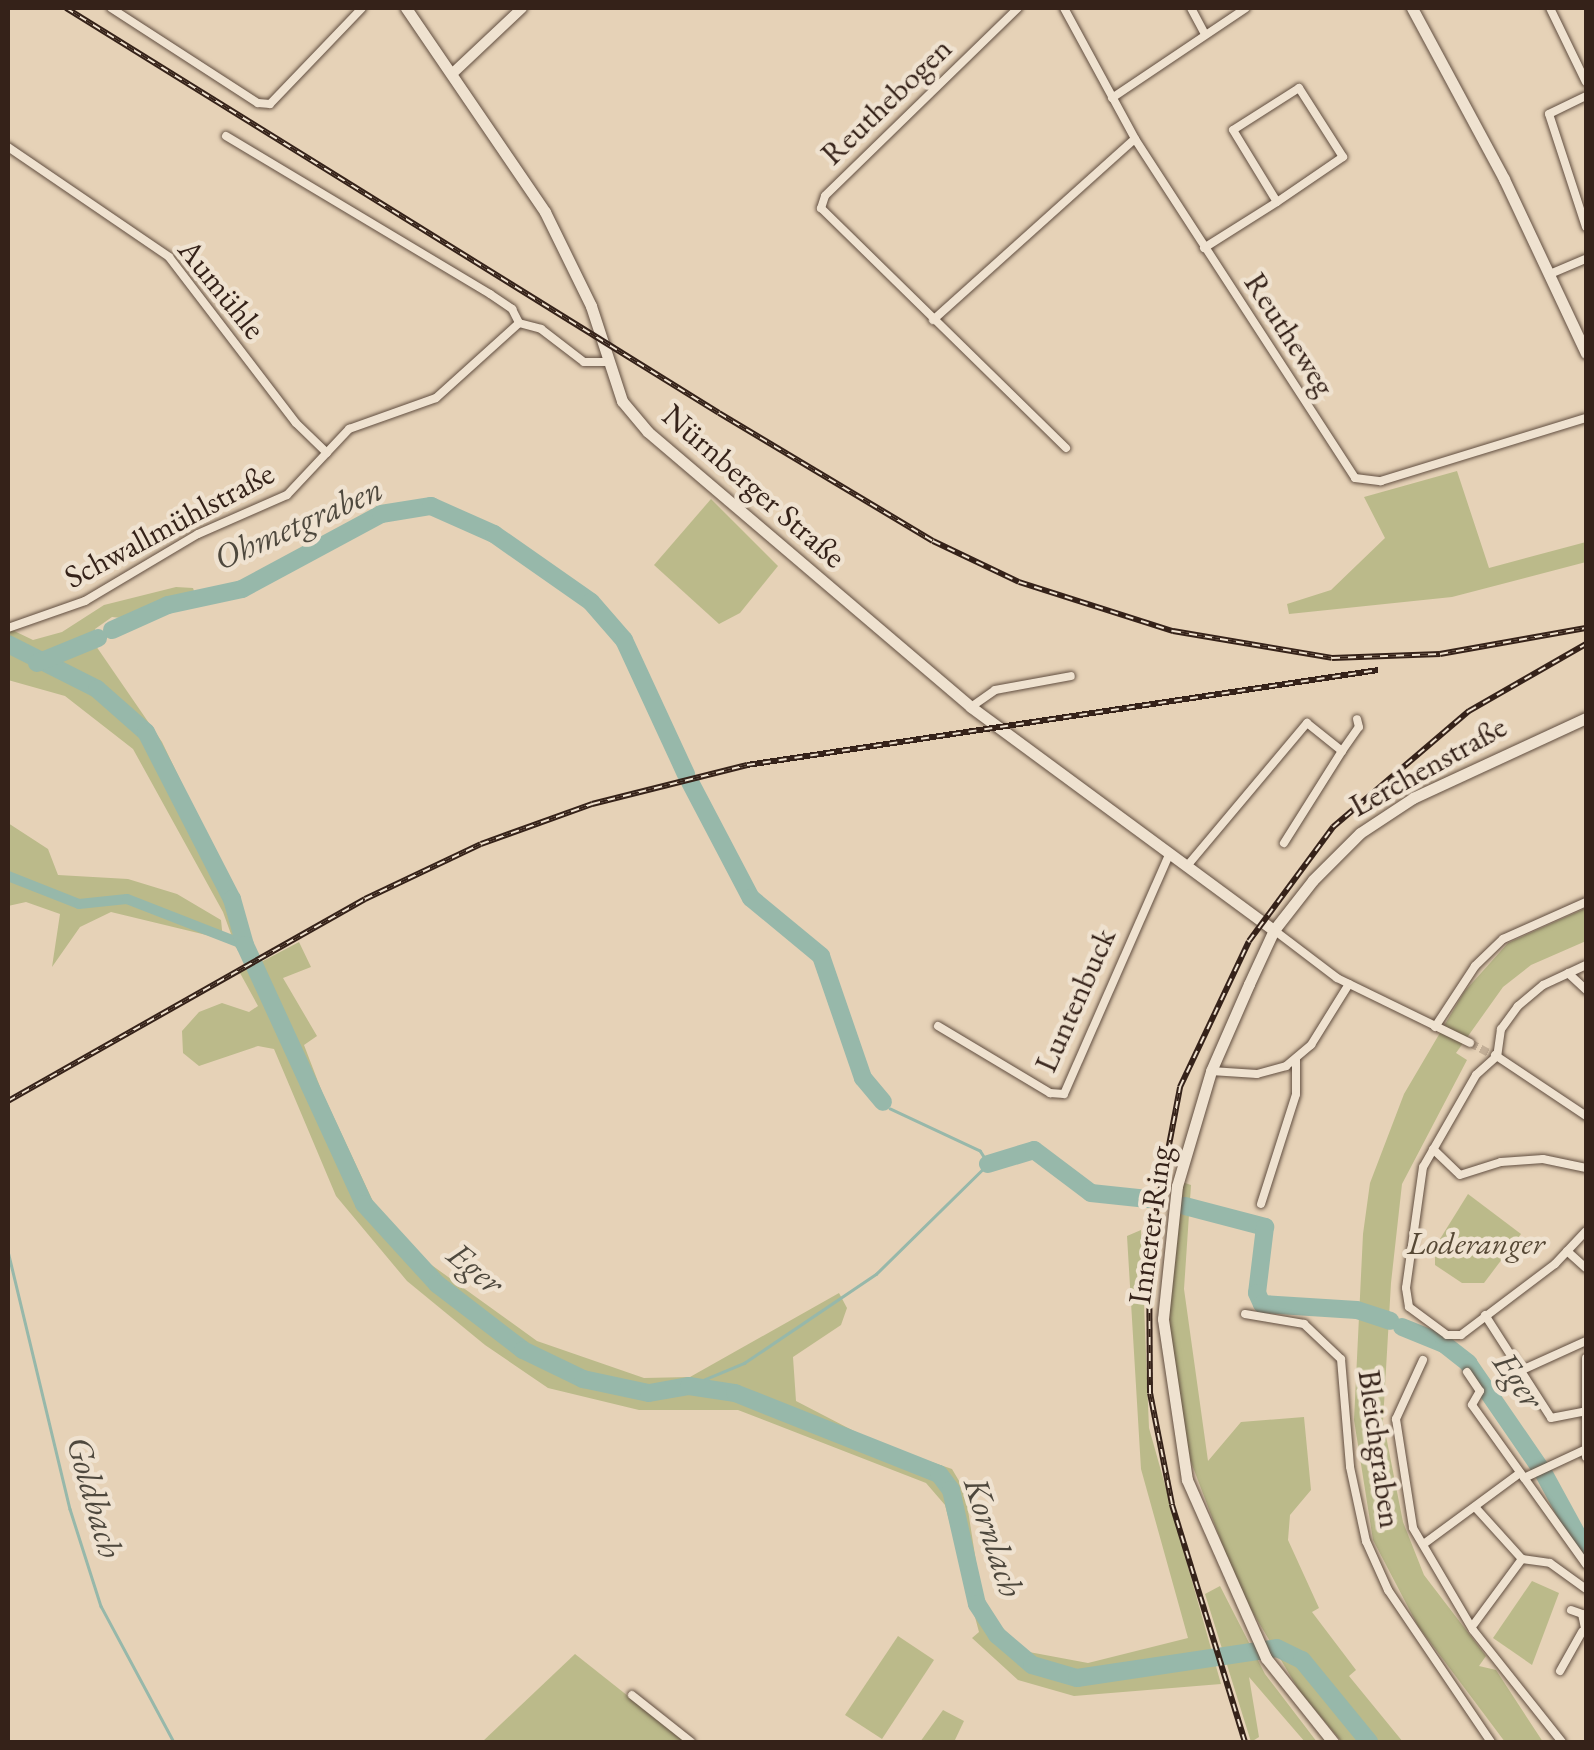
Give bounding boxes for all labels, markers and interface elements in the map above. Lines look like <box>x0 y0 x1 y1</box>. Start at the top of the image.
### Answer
street label: Reuthebogen <box>813 29 959 173</box>
street label: Aumühle <box>170 231 274 347</box>
street label: Reutheweg <box>1236 265 1344 403</box>
street label: Nürnberger Straße <box>655 396 853 576</box>
street label: Schwallmühlstraße <box>58 454 280 596</box>
water label: Ohmetgraben <box>207 467 389 579</box>
street label: Lerchenstraße <box>1343 707 1513 825</box>
street label: Luntenbuck <box>1026 922 1124 1078</box>
street label: Innerer Ring <box>1120 1144 1180 1306</box>
park label: Loderanger <box>1407 1224 1545 1262</box>
water label: Eger <box>440 1233 512 1303</box>
water label: Eger <box>1485 1343 1553 1417</box>
street label: Bleichgraben <box>1350 1367 1410 1531</box>
water label: Goldbach <box>58 1431 132 1563</box>
water label: Kornlach <box>955 1472 1033 1602</box>

